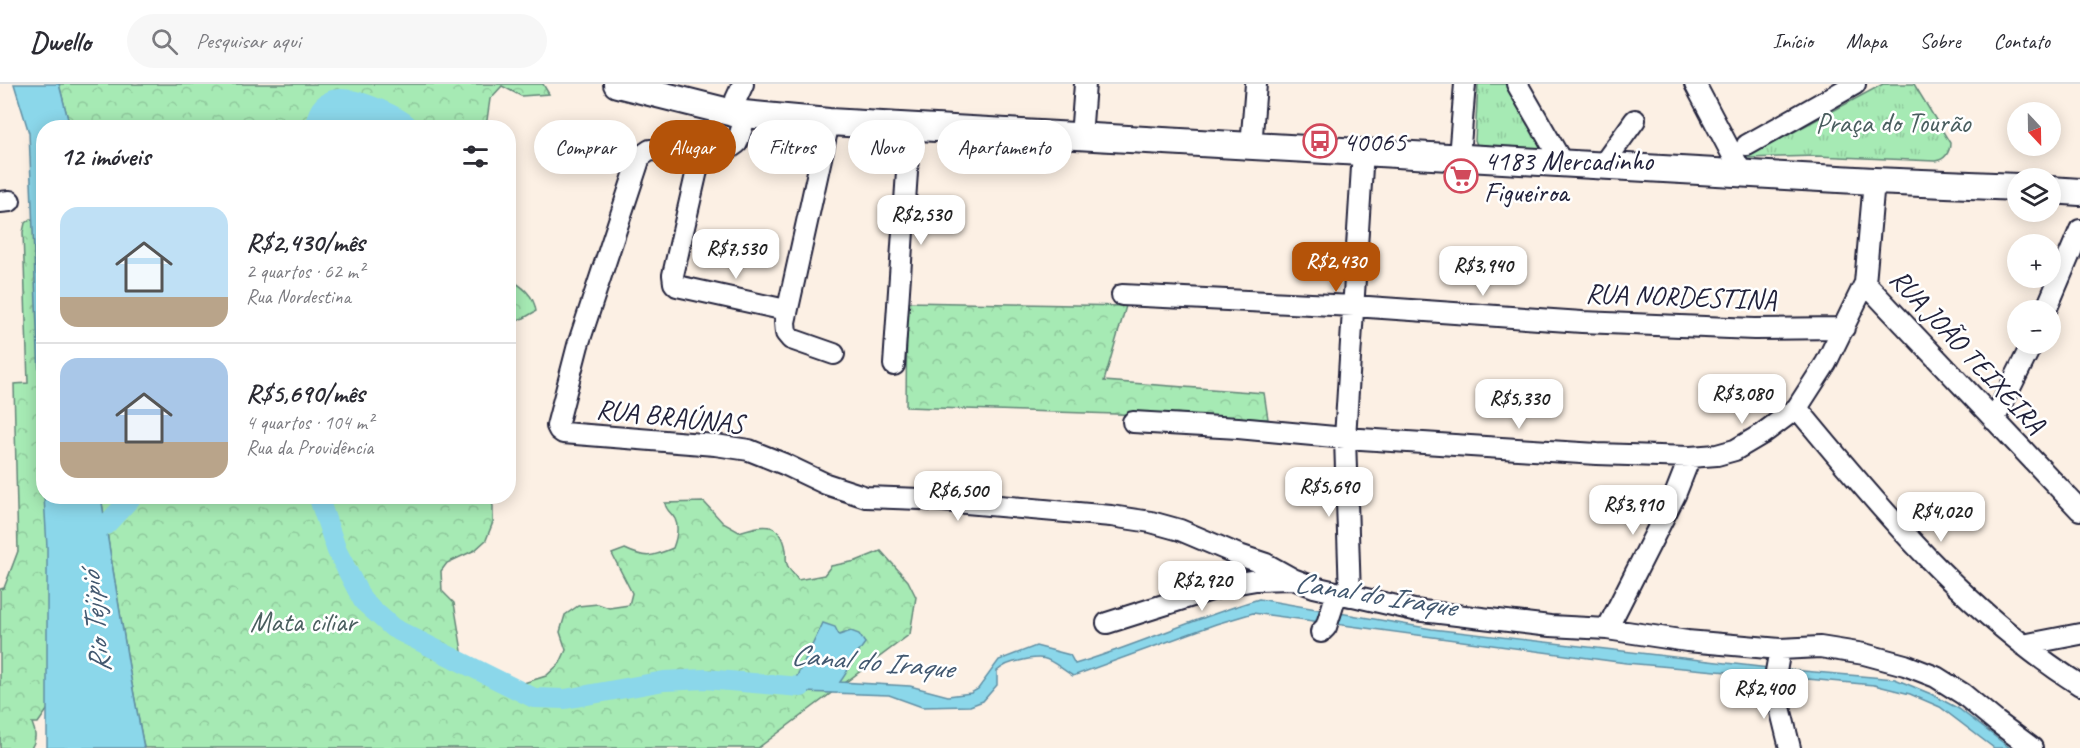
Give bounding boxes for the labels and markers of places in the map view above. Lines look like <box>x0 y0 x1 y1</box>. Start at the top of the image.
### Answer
bus stop icon: 40065 <box>1302 123 1338 159</box>
place label: 40065 <box>1343 124 1407 159</box>
place label: 4183 Mercadinho Figueiroa <box>1484 143 1655 210</box>
supermarket icon: 4183 Mercadinho Figueiroa <box>1443 158 1479 194</box>
pin: R$2,530 <box>866 195 976 246</box>
pin: R$7,530 <box>681 229 791 280</box>
pin: R$2,430 <box>1281 242 1391 293</box>
pin: R$3,940 <box>1428 246 1538 297</box>
pin: R$3,080 <box>1687 374 1797 425</box>
pin: R$5,330 <box>1464 379 1574 430</box>
pin: R$5,690 <box>1274 467 1384 518</box>
pin: R$6,500 <box>903 471 1013 522</box>
pin: R$3,910 <box>1578 485 1688 536</box>
pin: R$4,020 <box>1886 492 1996 543</box>
pin: R$2,920 <box>1147 561 1257 612</box>
pin: R$2,400 <box>1709 669 1819 720</box>

